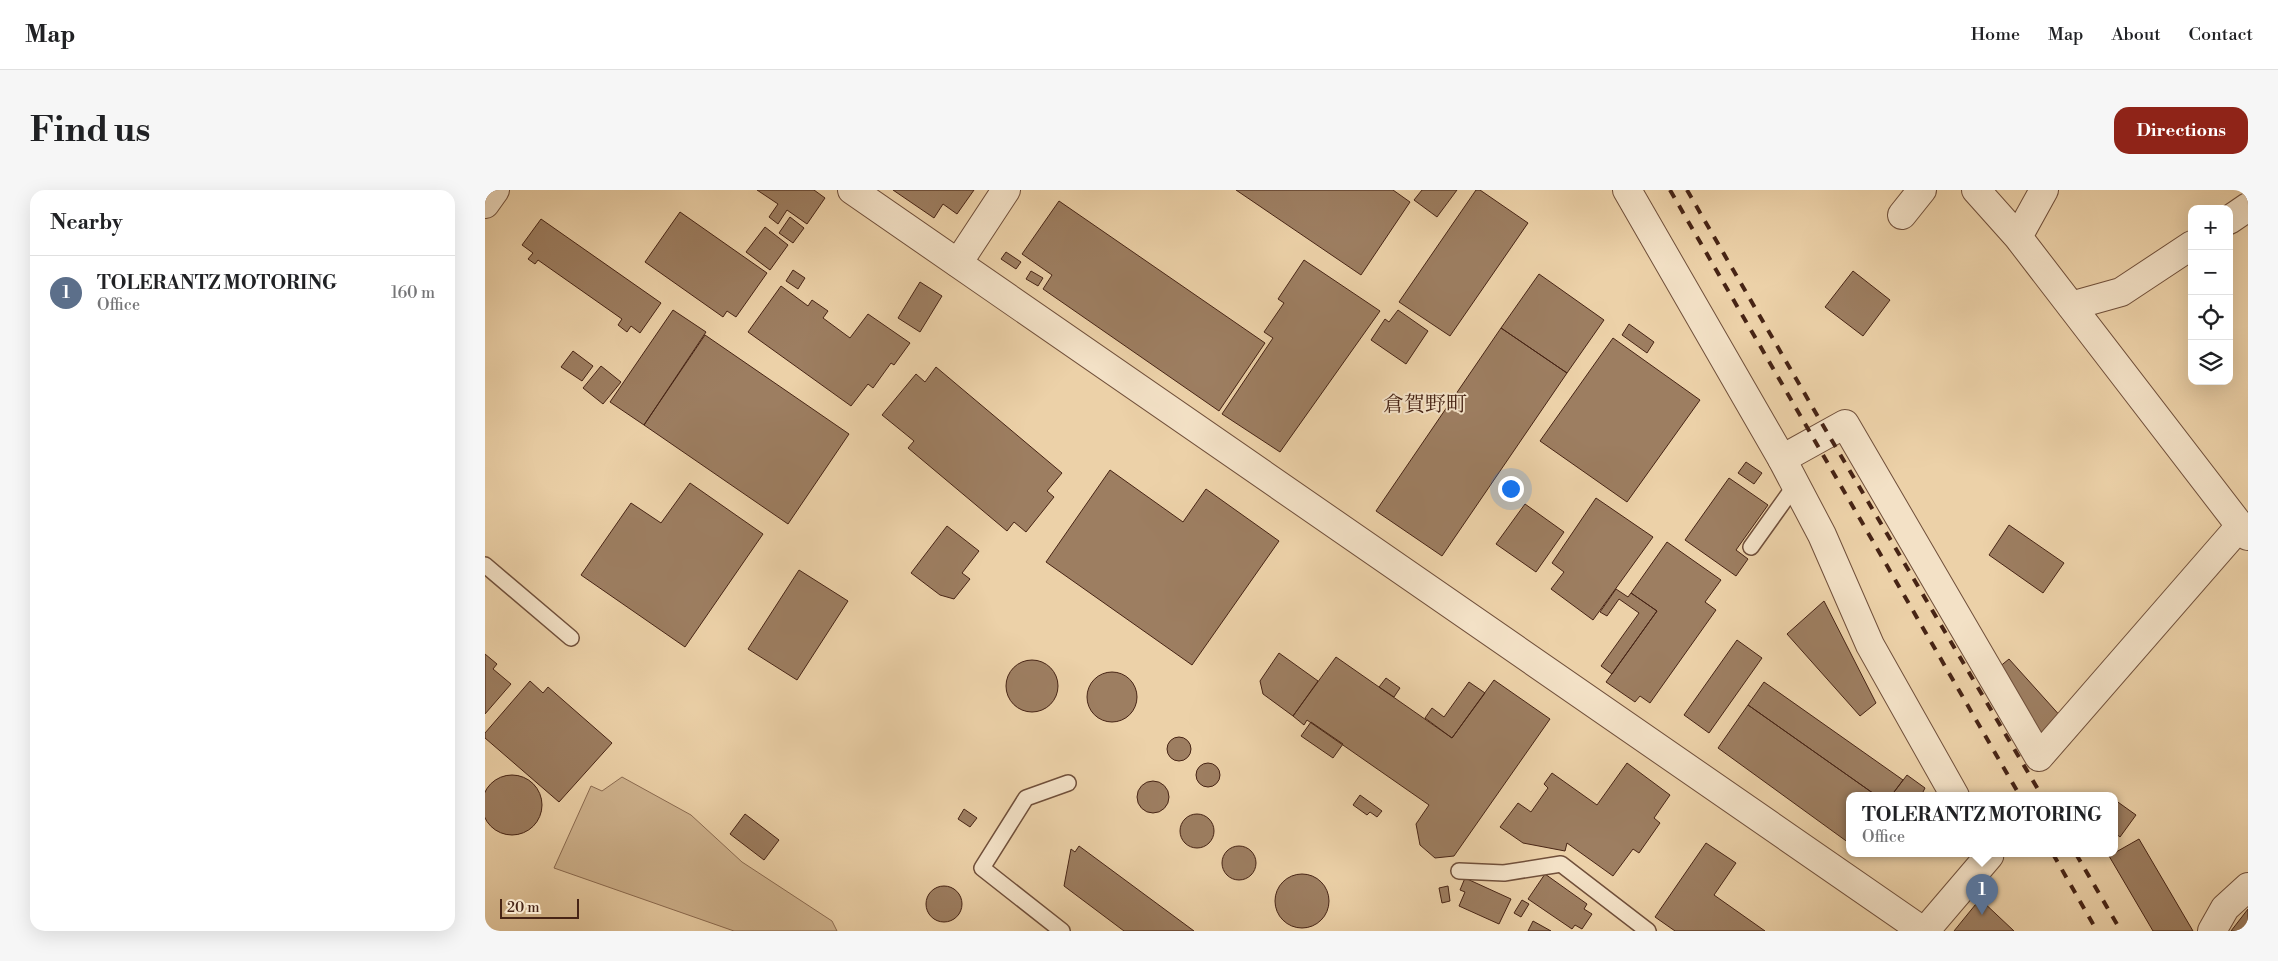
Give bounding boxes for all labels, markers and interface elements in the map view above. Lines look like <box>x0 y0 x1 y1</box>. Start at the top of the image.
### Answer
text: Map <box>25 20 75 50</box>
text: Home <box>1971 23 2020 46</box>
text: Map <box>2048 23 2084 46</box>
text: About <box>2112 23 2161 46</box>
text: Contact <box>2189 23 2253 46</box>
button: Directions <box>2114 107 2248 154</box>
text: Find us <box>30 109 150 152</box>
map controls <box>2188 205 2233 385</box>
button: + <box>2188 205 2233 250</box>
text: Nearby <box>50 210 123 236</box>
button: − <box>2188 250 2233 295</box>
text: TOLERANTZ MOTORING <box>97 271 337 295</box>
text: 1 <box>62 283 70 303</box>
text: 160 m <box>391 283 435 303</box>
text: Office <box>97 295 140 315</box>
button: locate <box>2188 295 2233 340</box>
button: layers <box>2188 340 2233 385</box>
district label: 倉賀野町 <box>1383 392 1467 418</box>
your location <box>1498 476 1524 502</box>
popup <box>1846 792 2118 857</box>
text: TOLERANTZ MOTORING <box>1862 803 2102 827</box>
text: Office <box>1862 827 1905 847</box>
pin: 1 <box>1966 874 1998 915</box>
scale bar <box>500 896 579 919</box>
text: 20 m <box>507 899 539 917</box>

